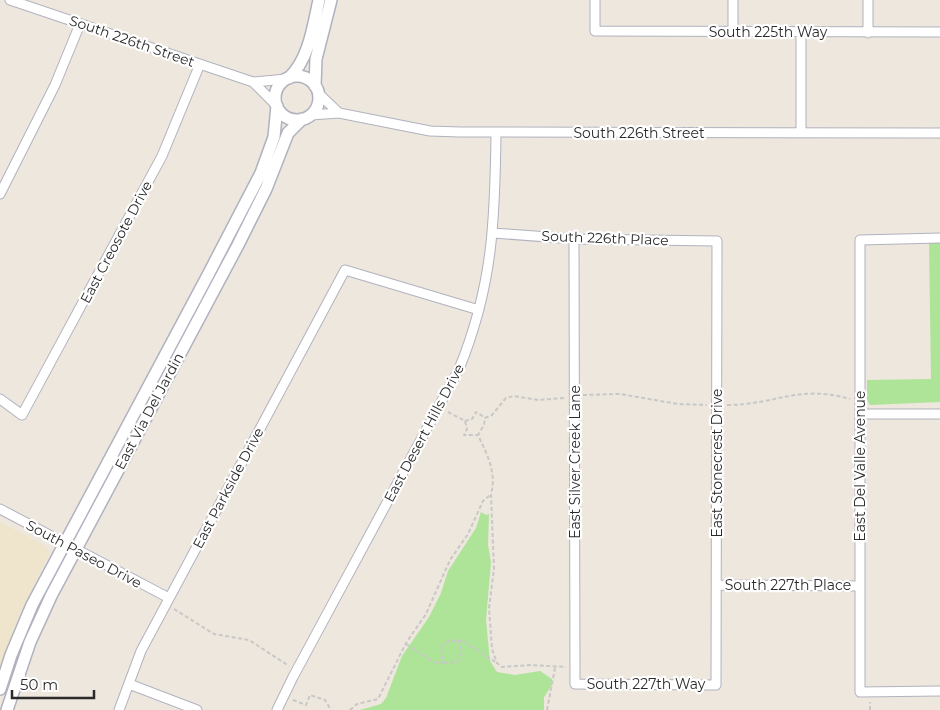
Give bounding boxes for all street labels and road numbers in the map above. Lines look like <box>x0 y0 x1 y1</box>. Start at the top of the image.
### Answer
street label: South 226th Street <box>67 11 197 71</box>
street label: South 225th Way <box>709 23 828 41</box>
street label: South 226th Street <box>573 124 705 142</box>
street label: East Creosote Drive <box>76 178 156 306</box>
street label: South 226th Place <box>541 227 669 249</box>
street label: East Via Del Jardin <box>111 349 187 473</box>
street label: East Desert Hills Drive <box>380 361 468 505</box>
street label: East Silver Creek Lane <box>566 385 584 539</box>
street label: East Stonecrest Drive <box>708 388 726 538</box>
street label: East Del Valle Avenue <box>851 391 869 541</box>
street label: East Parkside Drive <box>189 424 267 552</box>
street label: South Paseo Drive <box>23 516 145 592</box>
street label: South 227th Place <box>725 576 851 594</box>
street label: South 227th Way <box>587 675 706 693</box>

